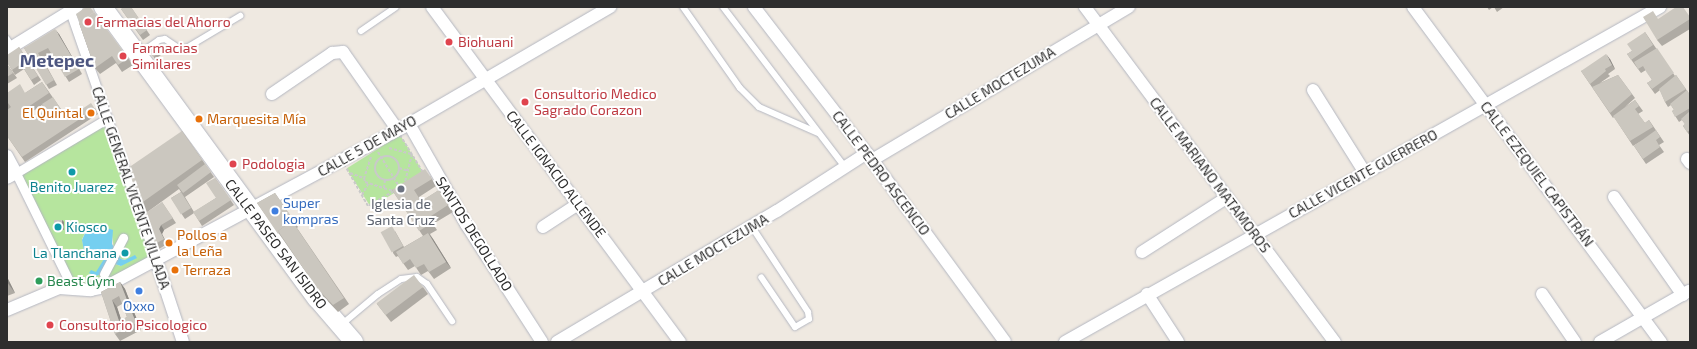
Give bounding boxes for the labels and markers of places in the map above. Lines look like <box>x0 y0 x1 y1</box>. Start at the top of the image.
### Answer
place label: Farmacias del Ahorro <box>96 14 231 30</box>
marker: Farmacias del Ahorro <box>83 17 93 27</box>
place label: Biohuani <box>458 34 514 50</box>
marker: Biohuani <box>443 36 455 48</box>
place label: Farmacias Similares <box>132 40 198 72</box>
marker: Farmacias Similares <box>117 50 129 62</box>
place label: Consultorio Medico Sagrado Corazon <box>534 86 657 118</box>
marker: Consultorio Medico Sagrado Corazon <box>519 96 531 108</box>
place label: El Quintal <box>22 105 83 121</box>
marker: El Quintal <box>86 108 96 118</box>
place label: Marquesita Mía <box>207 111 306 127</box>
marker: Marquesita Mía <box>194 114 204 124</box>
place label: Podologia <box>242 156 305 172</box>
marker: Podologia <box>227 158 239 170</box>
marker: Benito Juarez <box>67 167 77 177</box>
place label: Benito Juarez <box>30 179 114 195</box>
marker: Iglesia de Santa Cruz <box>396 184 406 194</box>
place label: Super kompras <box>283 195 339 228</box>
place label: Iglesia de Santa Cruz <box>367 196 435 228</box>
marker: Super kompras <box>270 206 280 216</box>
place label: Kiosco <box>66 219 107 235</box>
marker: Kiosco <box>53 222 63 232</box>
place label: Pollos a la Leña <box>177 227 227 260</box>
marker: Pollos a la Leña <box>164 238 174 248</box>
place label: La Tlanchana <box>32 245 117 261</box>
marker: La Tlanchana <box>120 248 130 258</box>
place label: Terraza <box>183 262 231 278</box>
marker: Terraza <box>170 265 180 275</box>
place label: Beast Gym <box>47 273 115 289</box>
marker: Beast Gym <box>34 276 44 286</box>
marker: Oxxo <box>134 286 144 296</box>
place label: Oxxo <box>123 298 155 314</box>
place label: Consultorio Psicologico <box>59 317 207 333</box>
marker: Consultorio Psicologico <box>44 319 56 331</box>

